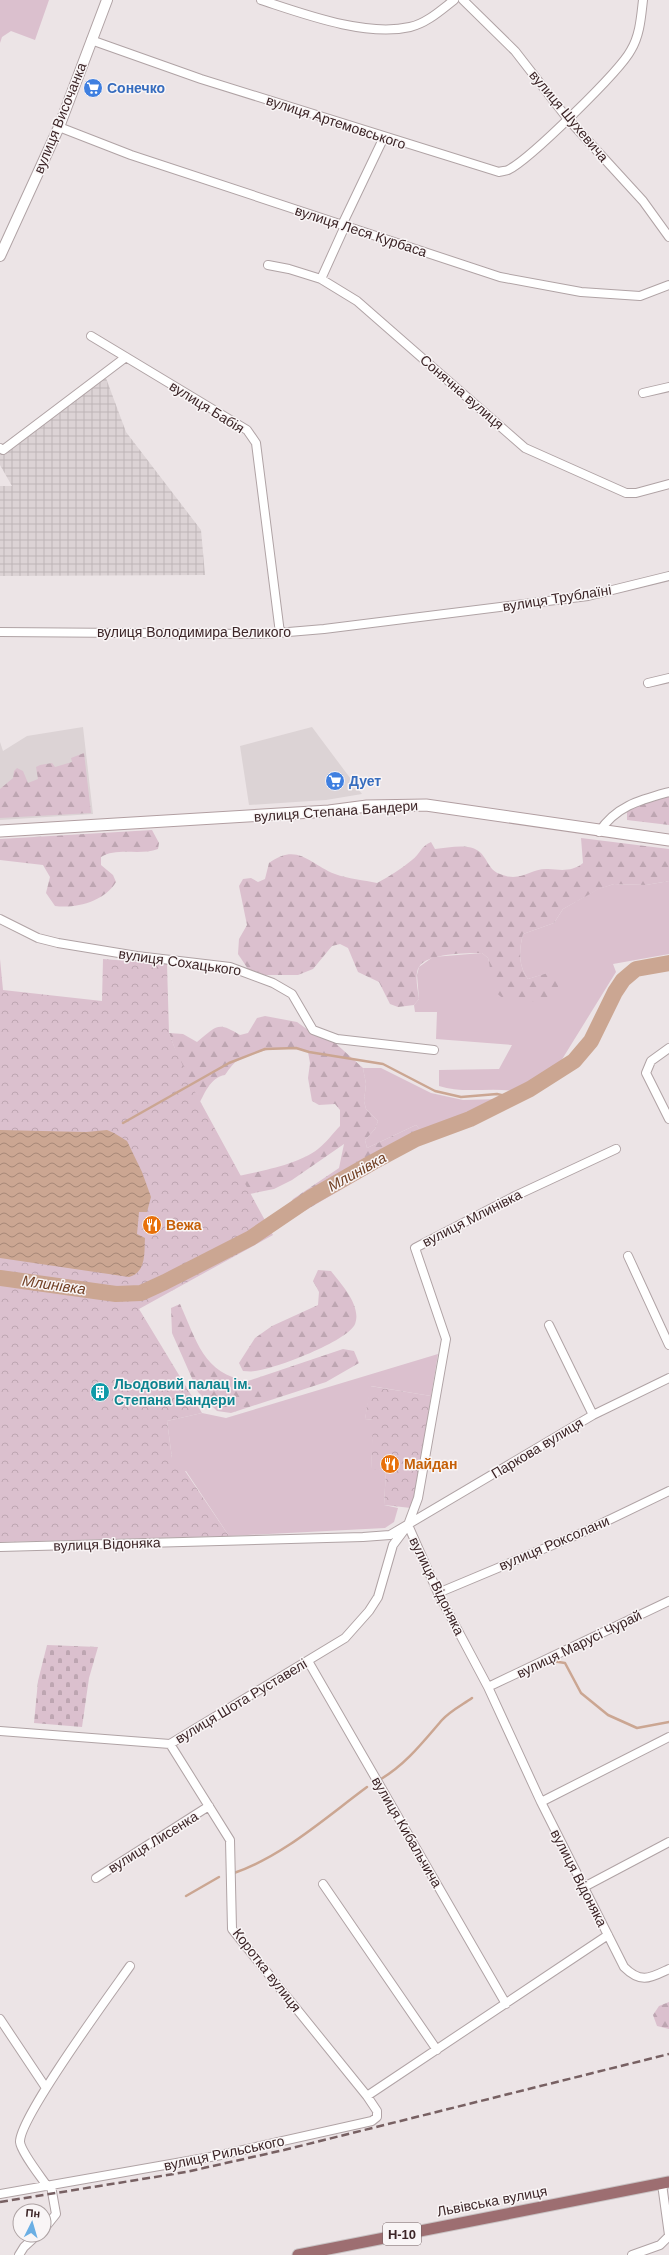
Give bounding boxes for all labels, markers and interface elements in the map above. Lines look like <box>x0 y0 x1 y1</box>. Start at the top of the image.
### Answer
street label: вулиця Височанка <box>30 60 90 176</box>
street label: вулиця Шухевича <box>526 67 612 165</box>
supermarket icon: Сонечко <box>82 77 104 99</box>
place label: Сонечко <box>107 80 165 96</box>
street label: вулиця Артемовського <box>264 92 408 152</box>
street label: вулиця Леся Курбаса <box>293 202 429 260</box>
street label: Сонячна вулиця <box>417 351 507 433</box>
street label: вулиця Бабія <box>167 378 247 436</box>
street label: вулиця Трублаїні <box>501 581 613 615</box>
street label: вулиця Володимира Великого <box>97 624 291 640</box>
supermarket icon: Дует <box>324 770 346 792</box>
place label: Дует <box>349 773 381 789</box>
street label: вулиця Степана Бандери <box>253 797 419 825</box>
street label: вулиця Сохацького <box>118 945 243 979</box>
water label: Млинівка <box>325 1149 389 1195</box>
street label: вулиця Млинівка <box>420 1186 525 1250</box>
restaurant icon: Вежа <box>141 1214 163 1236</box>
place label: Вежа <box>166 1217 202 1233</box>
water label: Млинівка <box>21 1272 87 1297</box>
place label: Льодовий палац ім. Степана Бандери <box>114 1376 252 1408</box>
building icon: Льодовий палац ім. Степана Бандери <box>89 1381 111 1403</box>
street label: Паркова вулиця <box>488 1414 586 1482</box>
restaurant icon: Майдан <box>379 1453 401 1475</box>
place label: Майдан <box>404 1456 457 1472</box>
street label: вулиця Роксолани <box>496 1513 612 1573</box>
street label: вулиця Відоняка <box>53 1534 161 1554</box>
street label: вулиця Відоняка <box>406 1534 468 1638</box>
street label: вулиця Марусі Чурай <box>514 1607 644 1681</box>
street label: вулиця Шота Руставелі <box>172 1655 310 1747</box>
street label: вулиця Кибальчича <box>369 1774 445 1891</box>
street label: вулиця Лисенка <box>105 1808 201 1876</box>
street label: вулиця Відоняка <box>548 1827 611 1930</box>
street label: Коротка вулиця <box>230 1925 304 2015</box>
street label: вулиця Рильського <box>162 2132 286 2174</box>
street label: Львівська вулиця <box>435 2182 549 2220</box>
north arrow <box>12 2203 52 2243</box>
text: Пн <box>25 2206 41 2220</box>
road number: Н-10 <box>383 2223 421 2245</box>

